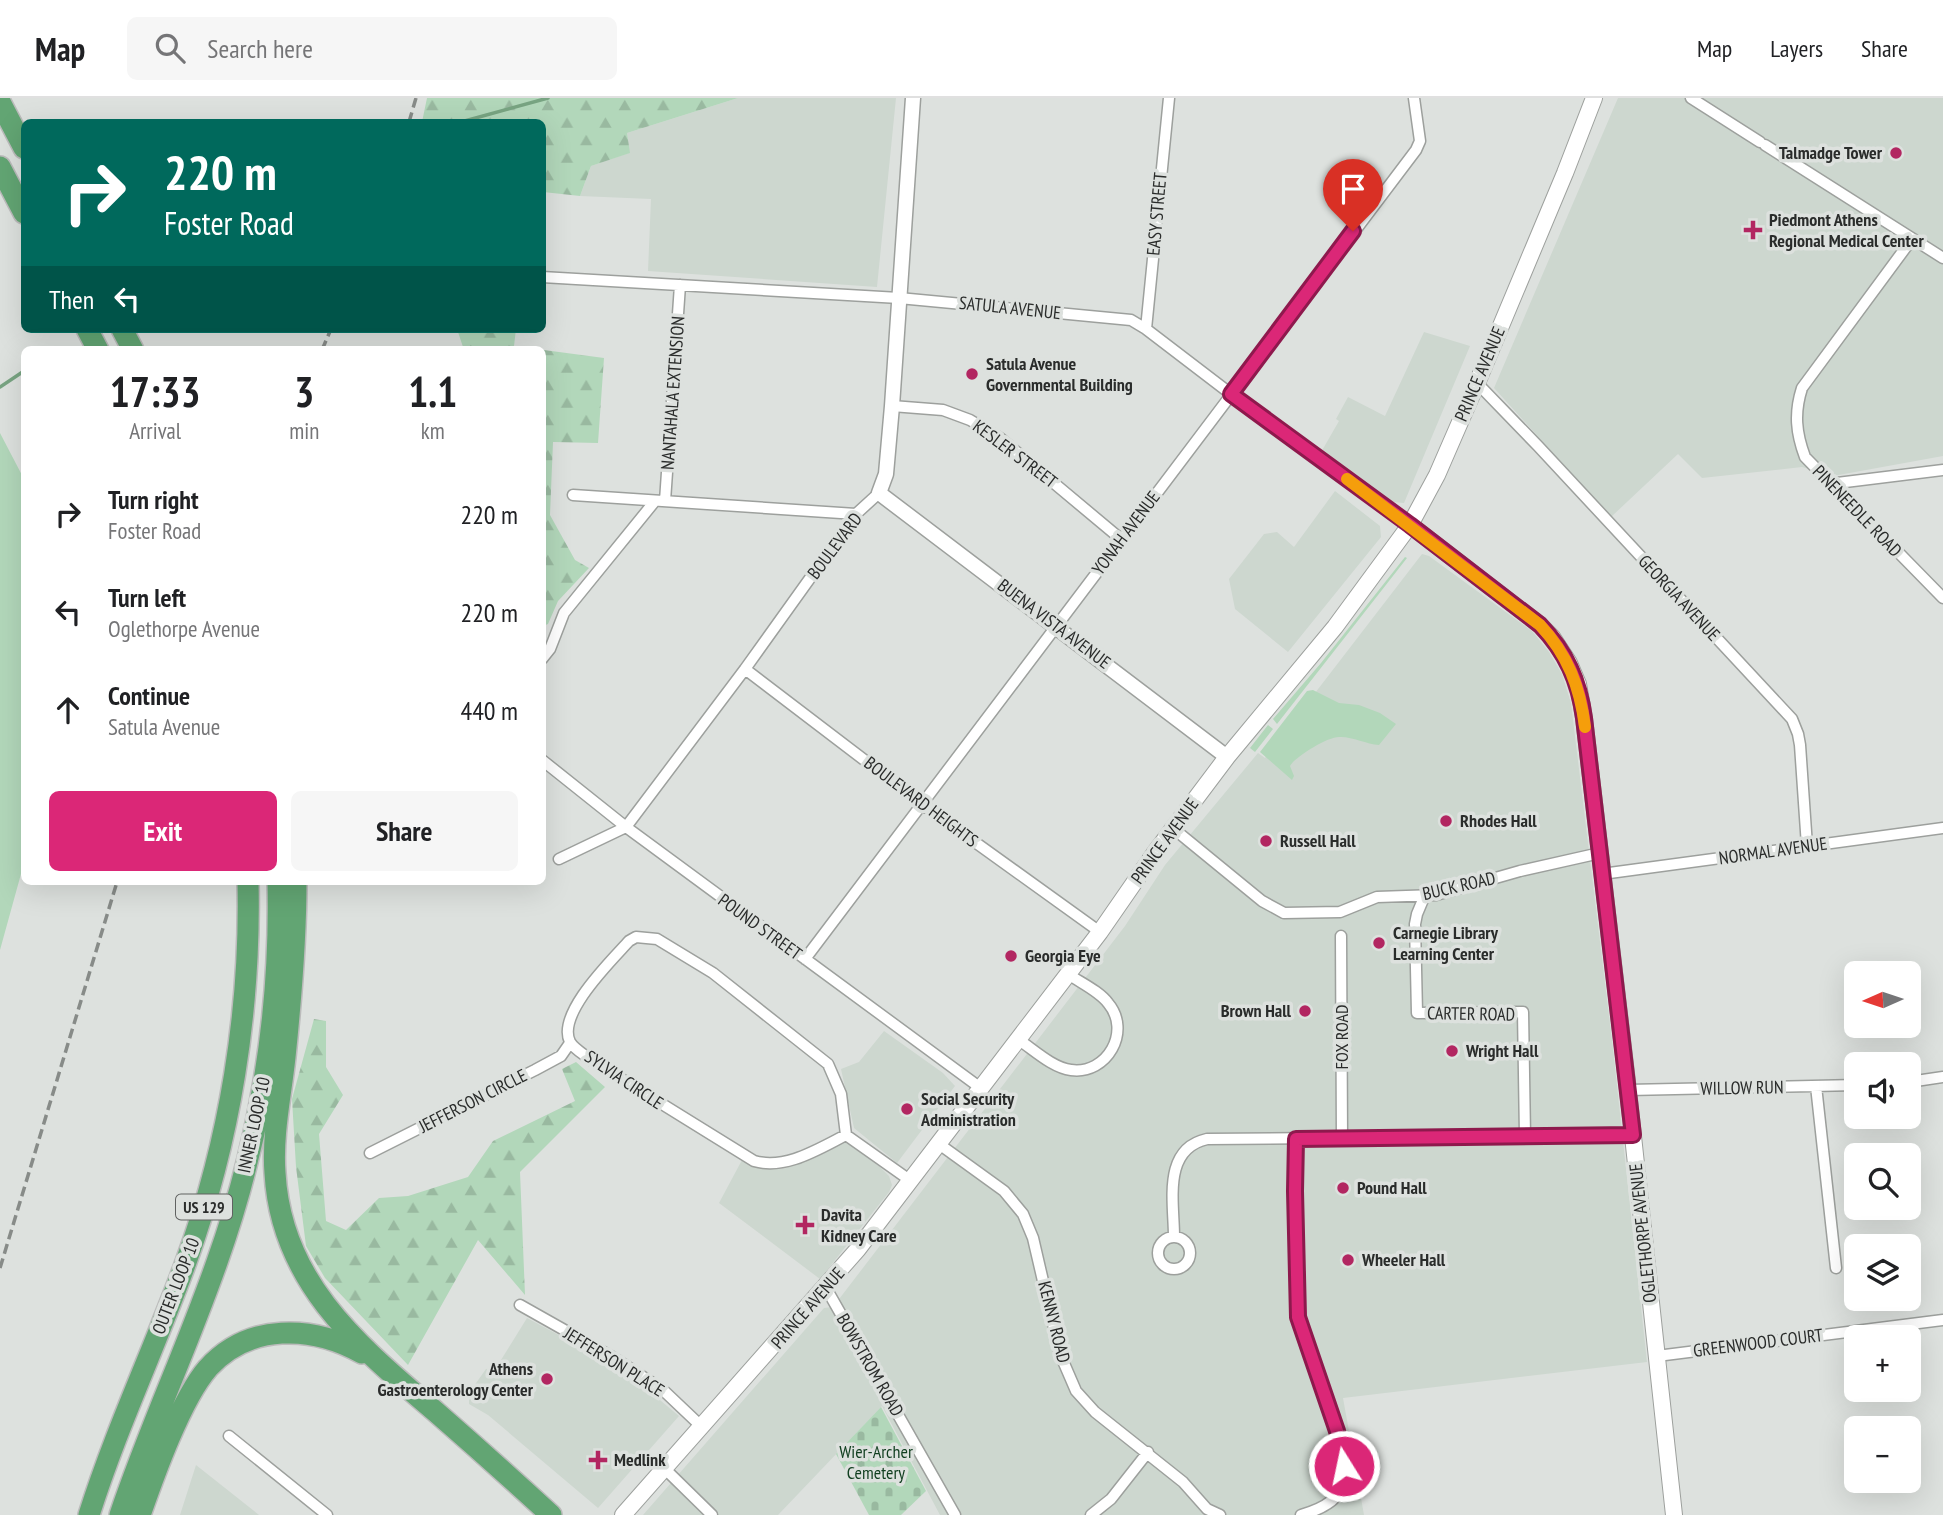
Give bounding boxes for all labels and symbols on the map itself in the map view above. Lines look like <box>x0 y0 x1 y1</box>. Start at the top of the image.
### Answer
place label: Talmadge Tower <box>1779 141 1883 164</box>
marker: Talmadge Tower <box>1888 145 1904 161</box>
pin <box>1323 159 1383 231</box>
street label: EASY STREET <box>1141 171 1172 257</box>
place label: Piedmont Athens Regional Medical Center <box>1769 208 1924 252</box>
marker: Piedmont Athens Regional Medical Center <box>1743 220 1763 240</box>
street label: SATULA AVENUE <box>958 291 1062 324</box>
street label: NANTAHALA EXTENSION <box>656 315 689 471</box>
street label: PRINCE AVENUE <box>1449 323 1510 425</box>
place label: Satula Avenue Governmental Building <box>986 352 1133 396</box>
marker: Satula Avenue Governmental Building <box>964 366 980 382</box>
street label: KESLER STREET <box>969 414 1062 493</box>
street label: PINENEEDLE ROAD <box>1808 460 1907 561</box>
street label: YONAH AVENUE <box>1087 486 1165 579</box>
street label: BOULEVARD <box>802 508 867 583</box>
street label: GEORGIA AVENUE <box>1634 550 1725 646</box>
street label: BUENA VISTA AVENUE <box>993 574 1115 674</box>
street label: BOULEVARD HEIGHTS <box>860 751 983 852</box>
street label: PRINCE AVENUE <box>1126 793 1203 888</box>
place label: Rhodes Hall <box>1460 809 1537 832</box>
marker: Rhodes Hall <box>1438 813 1454 829</box>
place label: Russell Hall <box>1280 829 1356 852</box>
street label: NORMAL AVENUE <box>1717 832 1829 869</box>
marker: Russell Hall <box>1258 833 1274 849</box>
street label: BUCK ROAD <box>1420 866 1498 905</box>
street label: POUND STREET <box>714 888 807 965</box>
place label: Carnegie Library Learning Center <box>1393 921 1499 965</box>
marker: Carnegie Library Learning Center <box>1371 935 1387 951</box>
place label: Georgia Eye <box>1025 944 1101 967</box>
marker: Georgia Eye <box>1003 948 1019 964</box>
north arrow <box>1844 961 1922 1038</box>
place label: Brown Hall <box>1221 999 1292 1022</box>
street label: CARTER ROAD <box>1427 1001 1515 1026</box>
marker: Brown Hall <box>1297 1003 1313 1019</box>
street label: FOX ROAD <box>1330 1005 1353 1069</box>
place label: Wright Hall <box>1465 1039 1539 1062</box>
marker: Wright Hall <box>1444 1043 1460 1059</box>
street label: SYLVIA CIRCLE <box>580 1045 668 1114</box>
street label: JEFFERSON CIRCLE <box>414 1063 531 1138</box>
street label: INNER LOOP 10 <box>232 1075 275 1175</box>
street label: WILLOW RUN <box>1700 1075 1784 1100</box>
place label: Social Security Administration <box>920 1087 1016 1131</box>
marker: Social Security Administration <box>899 1101 915 1117</box>
street label: OGLETHORPE AVENUE <box>1624 1162 1661 1304</box>
place label: Pound Hall <box>1357 1176 1427 1199</box>
marker: Pound Hall <box>1335 1180 1351 1196</box>
road number: US 129 <box>176 1194 232 1219</box>
place label: Davita Kidney Care <box>821 1203 897 1247</box>
marker: Davita Kidney Care <box>795 1215 815 1235</box>
street label: OUTER LOOP 10 <box>147 1234 204 1337</box>
place label: Wheeler Hall <box>1361 1248 1446 1271</box>
marker: Wheeler Hall <box>1340 1252 1356 1268</box>
street label: PRINCE AVENUE <box>766 1262 849 1353</box>
street label: KENNY ROAD <box>1033 1279 1076 1365</box>
street label: BOWSTROM ROAD <box>832 1309 909 1420</box>
street label: JEFFERSON PLACE <box>559 1321 669 1402</box>
street label: GREENWOOD COURT <box>1692 1323 1824 1362</box>
place label: Athens Gastroenterology Center <box>377 1357 534 1401</box>
marker: Athens Gastroenterology Center <box>539 1371 555 1387</box>
position arrow <box>1307 1429 1381 1503</box>
park label: Wier-Archer Cemetery <box>839 1440 913 1484</box>
place label: Medlink <box>614 1448 666 1471</box>
marker: Medlink <box>588 1450 608 1470</box>

